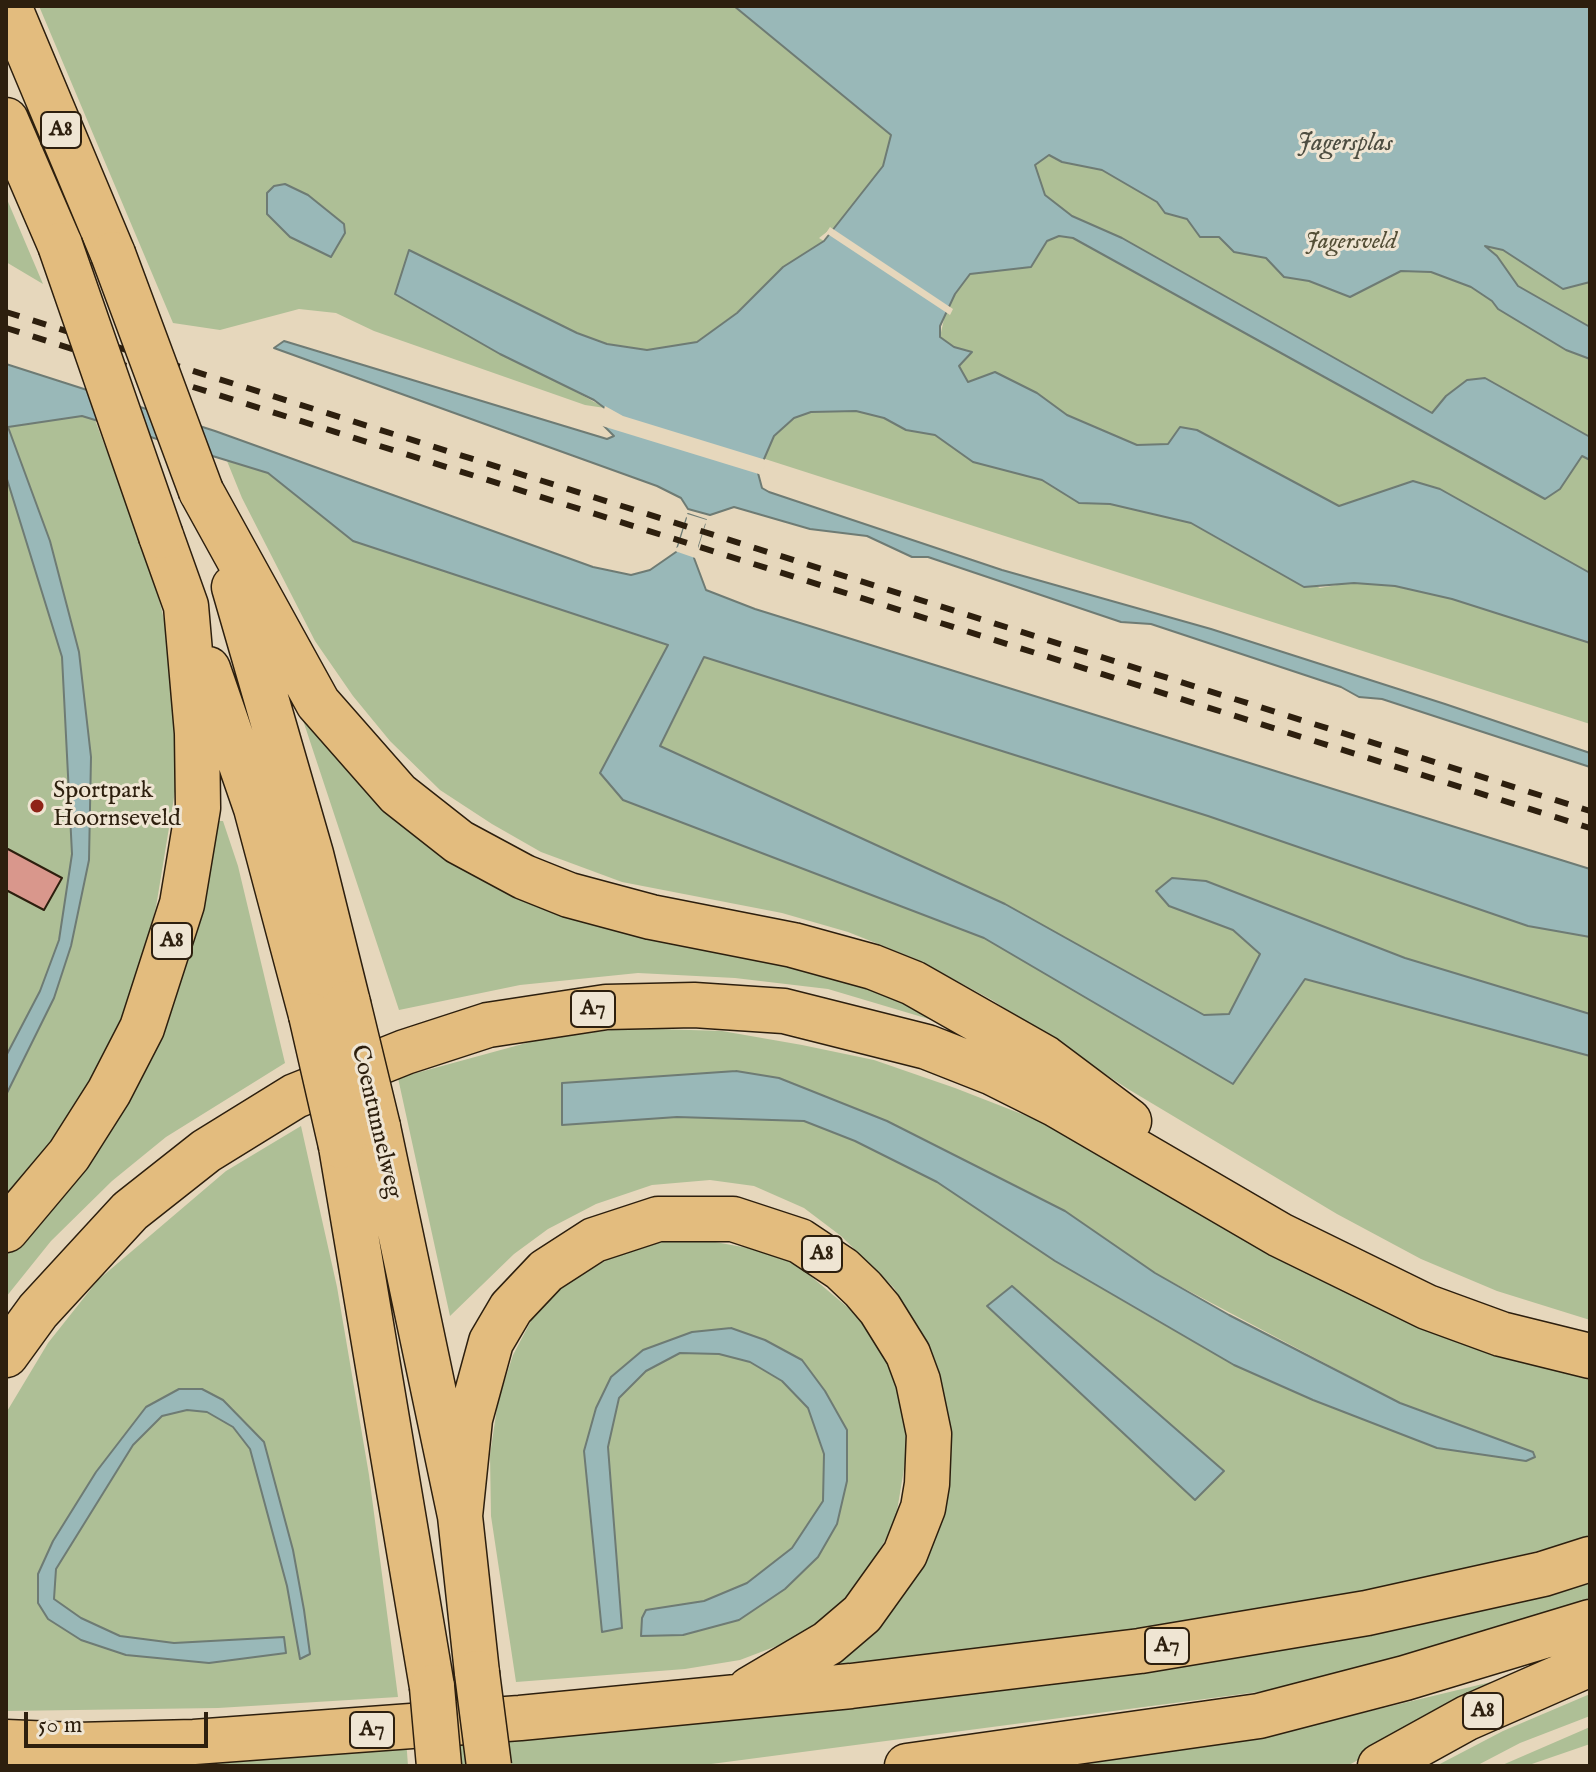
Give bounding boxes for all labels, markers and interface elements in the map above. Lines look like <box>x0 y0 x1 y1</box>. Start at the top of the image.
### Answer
road number: A8 <box>41 112 81 148</box>
water label: Jagersplas <box>1297 129 1393 161</box>
park label: Jagersveld <box>1305 229 1397 257</box>
place label: Sportpark Hoornseveld <box>53 778 181 834</box>
marker: Sportpark Hoornseveld <box>28 797 46 815</box>
road number: A8 <box>152 923 192 959</box>
road number: A7 <box>571 991 615 1027</box>
street label: Coentunnelweg <box>343 1042 407 1202</box>
road number: A8 <box>802 1236 842 1272</box>
road number: A7 <box>1145 1628 1189 1664</box>
road number: A8 <box>1463 1693 1503 1729</box>
scale bar <box>28 1696 212 1746</box>
text: 50 m <box>38 1710 82 1741</box>
road number: A7 <box>350 1712 394 1748</box>

